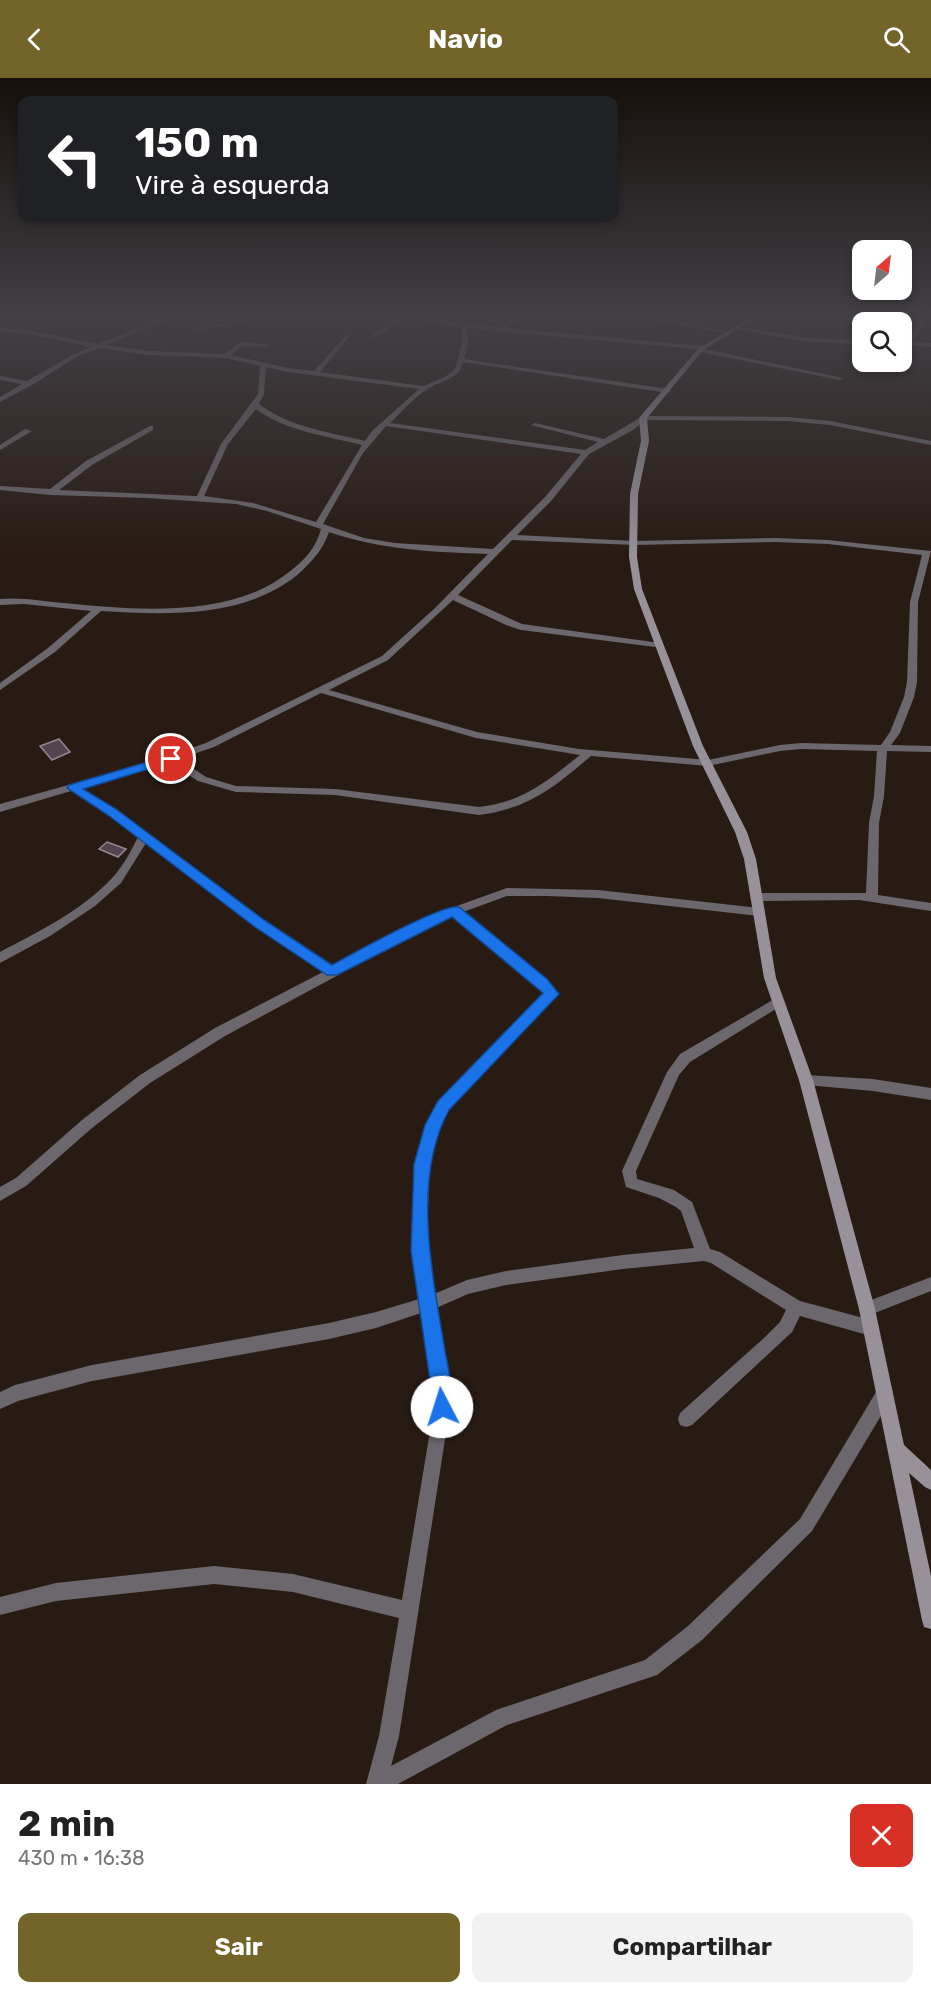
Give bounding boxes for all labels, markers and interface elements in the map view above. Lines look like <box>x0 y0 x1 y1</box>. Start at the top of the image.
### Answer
icon: back <box>18 23 51 56</box>
text: Navio <box>428 23 503 55</box>
icon: search <box>880 23 913 56</box>
text: 150 m <box>135 118 259 168</box>
icon: left <box>36 120 114 198</box>
text: Vire à esquerda <box>135 169 330 201</box>
north arrow <box>852 240 912 300</box>
map controls <box>852 240 912 372</box>
button: search <box>852 312 912 372</box>
pin <box>145 733 196 784</box>
icon: arrive <box>154 742 187 775</box>
position arrow <box>410 1375 474 1439</box>
text: 2 min <box>18 1802 116 1845</box>
button: close <box>850 1804 913 1867</box>
text: 430 m · 16:38 <box>18 1846 145 1870</box>
button: Sair <box>18 1913 460 1982</box>
button: Compartilhar <box>472 1913 913 1982</box>

